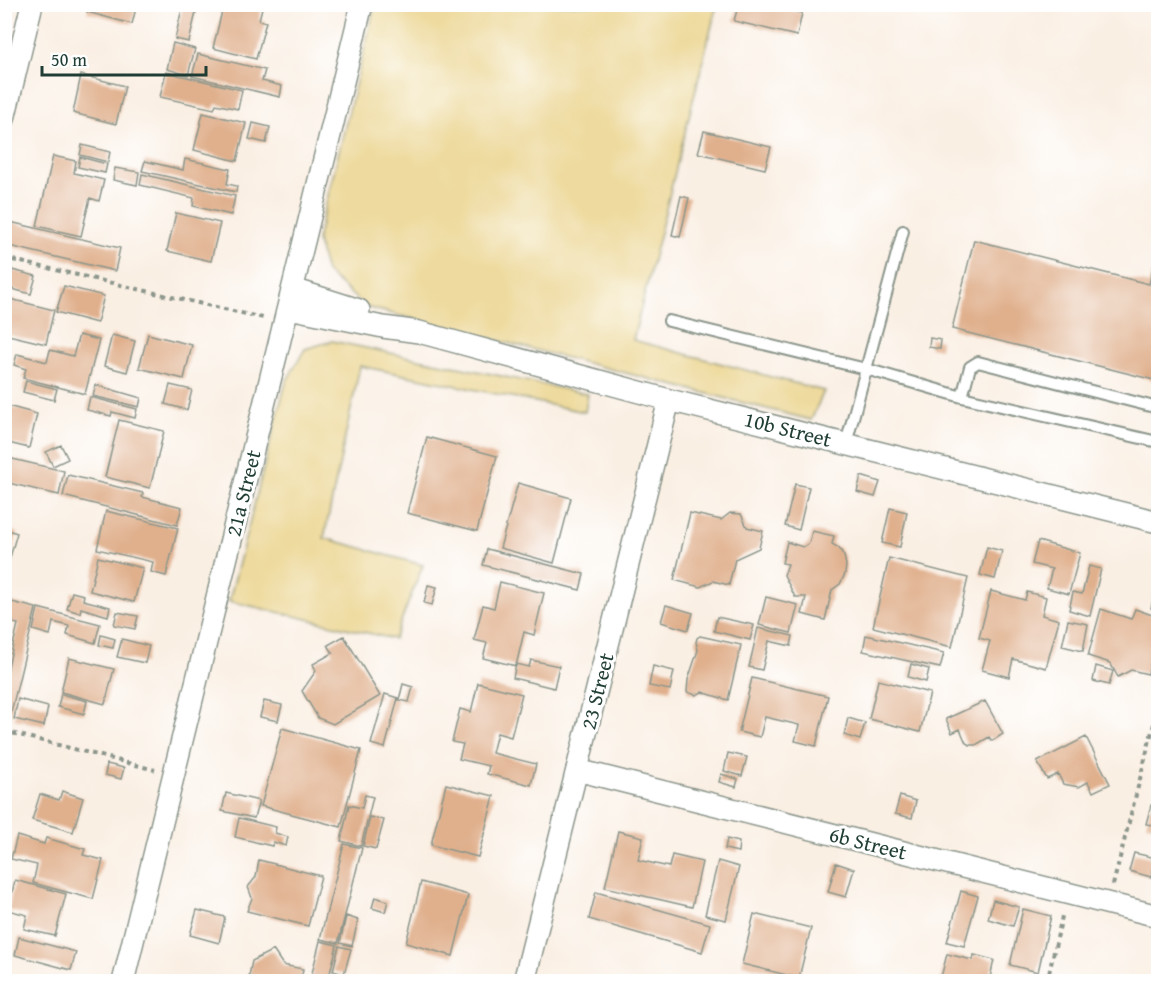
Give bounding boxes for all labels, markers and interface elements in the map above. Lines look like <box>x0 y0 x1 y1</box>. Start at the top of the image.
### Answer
scale bar <box>42 39 206 77</box>
text: 50 m <box>51 46 87 73</box>
street label: 10b Street <box>741 403 835 455</box>
street label: 21a Street <box>217 446 269 539</box>
street label: 23 Street <box>573 649 622 733</box>
street label: 6b Street <box>826 818 911 868</box>

